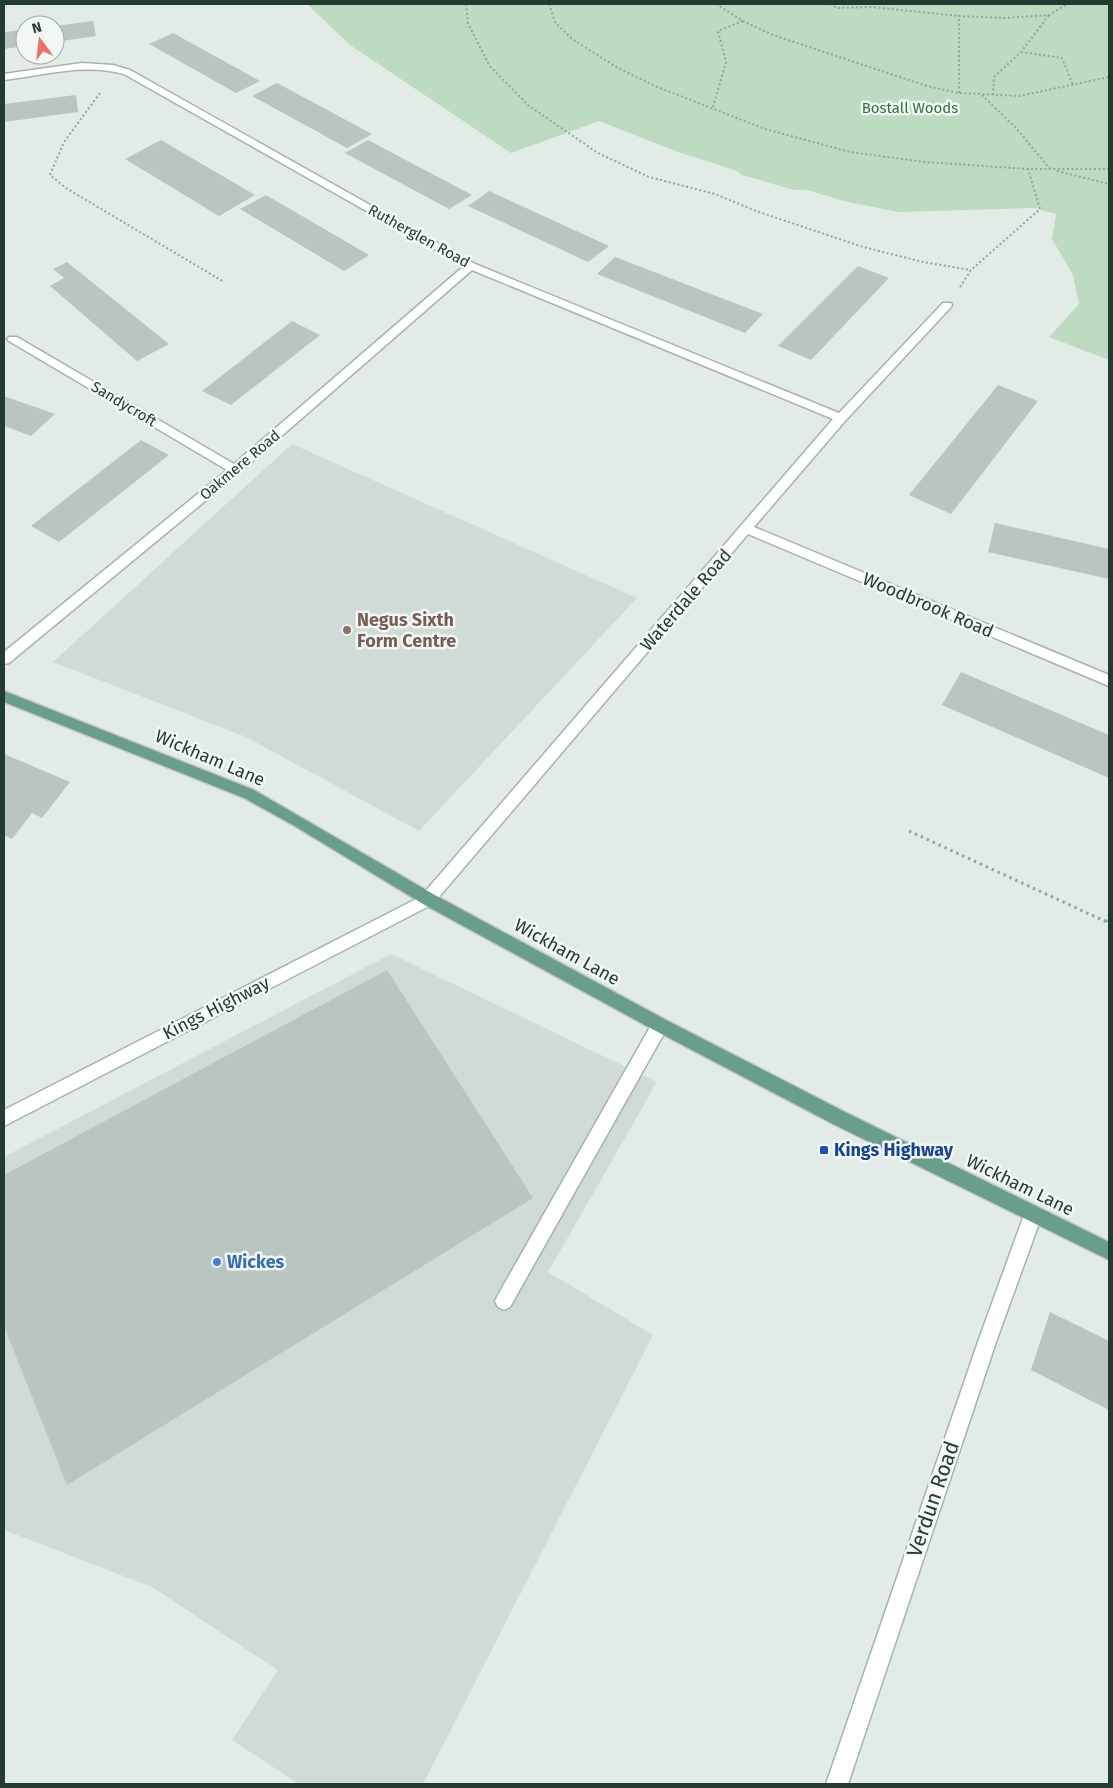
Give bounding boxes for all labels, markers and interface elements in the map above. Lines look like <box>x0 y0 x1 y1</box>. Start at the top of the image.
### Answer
north arrow <box>15 15 65 65</box>
text: N <box>30 19 43 37</box>
park label: Bostall Woods <box>862 99 958 117</box>
street label: Rutherglen Road <box>365 201 473 271</box>
street label: Sandycroft <box>88 377 160 431</box>
street label: Oakmere Road <box>196 426 284 504</box>
street label: Waterdale Road <box>636 544 736 656</box>
street label: Woodbrook Road <box>859 568 997 642</box>
place label: Negus Sixth Form Centre <box>357 609 456 652</box>
marker: Negus Sixth Form Centre <box>341 624 353 636</box>
street label: Wickham Lane <box>152 725 268 791</box>
street label: Wickham Lane <box>510 914 624 990</box>
street label: Kings Highway <box>159 972 273 1044</box>
place label: Kings Highway <box>834 1139 954 1161</box>
marker: Kings Highway <box>818 1144 830 1156</box>
street label: Wickham Lane <box>962 1149 1078 1221</box>
place label: Wickes <box>227 1251 285 1273</box>
marker: Wickes <box>211 1256 223 1268</box>
street label: Verdun Road <box>901 1437 965 1561</box>

